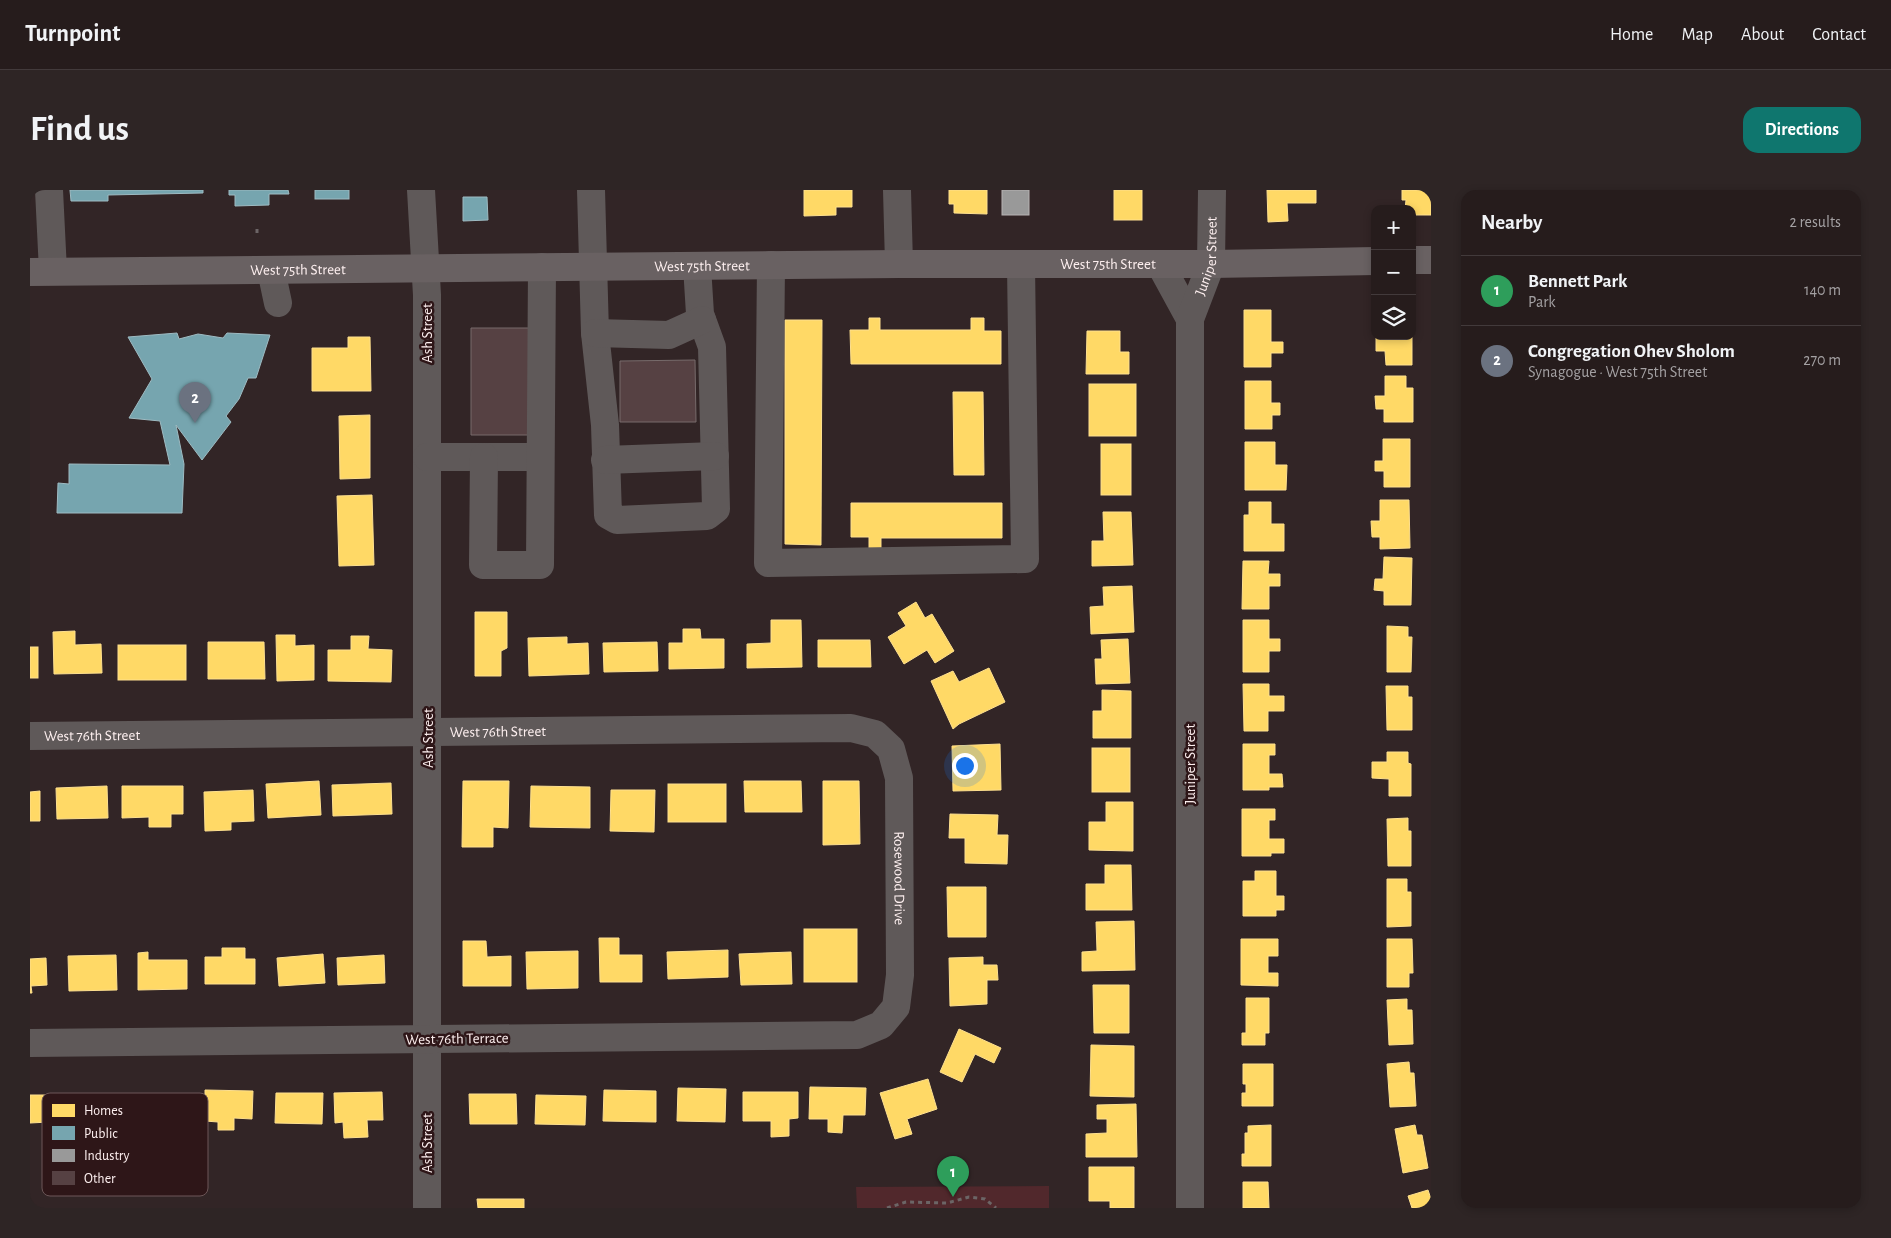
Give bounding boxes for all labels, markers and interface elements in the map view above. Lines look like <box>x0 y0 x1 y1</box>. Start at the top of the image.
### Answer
text: Turnpoint <box>25 22 120 46</box>
text: Home <box>1610 26 1653 44</box>
text: Map <box>1681 26 1713 44</box>
text: About <box>1741 26 1784 44</box>
text: Contact <box>1812 26 1866 44</box>
button: Directions <box>1743 107 1861 153</box>
text: Find us <box>30 112 129 147</box>
map controls <box>1371 205 1416 340</box>
button: + <box>1371 205 1416 250</box>
text: Nearby <box>1481 212 1542 233</box>
text: 2 results <box>1789 214 1841 230</box>
street label: Juniper Street <box>1192 216 1219 298</box>
button: − <box>1371 250 1416 295</box>
street label: West 75th Street <box>1060 257 1156 272</box>
street label: West 75th Street <box>654 258 750 274</box>
street label: West 75th Street <box>250 262 346 277</box>
text: Bennett Park <box>1528 272 1627 291</box>
text: 1 <box>1494 282 1500 298</box>
text: 140 m <box>1804 282 1841 298</box>
text: Park <box>1528 294 1556 310</box>
button: layers <box>1371 295 1416 340</box>
street label: Ash Street <box>420 303 435 363</box>
text: Congregation Ohev Sholom <box>1528 342 1735 361</box>
text: 2 <box>1493 352 1501 368</box>
text: 270 m <box>1803 352 1841 368</box>
text: Synagogue · West 75th Street <box>1528 364 1707 380</box>
pin: 2 <box>179 382 211 423</box>
street label: Ash Street <box>421 708 436 768</box>
street label: West 76th Street <box>450 723 546 739</box>
street label: Juniper Street <box>1183 724 1198 804</box>
street label: West 76th Street <box>44 727 140 743</box>
your location <box>952 753 978 779</box>
street label: Rosewood Drive <box>892 831 907 925</box>
street label: West 76th Terrace <box>405 1031 509 1047</box>
legend <box>42 1093 208 1196</box>
text: Homes <box>84 1104 123 1118</box>
street label: Ash Street <box>420 1113 435 1173</box>
text: Public <box>84 1127 118 1141</box>
text: Industry <box>84 1149 130 1163</box>
pin: 1 <box>937 1156 969 1197</box>
text: Other <box>84 1172 116 1186</box>

